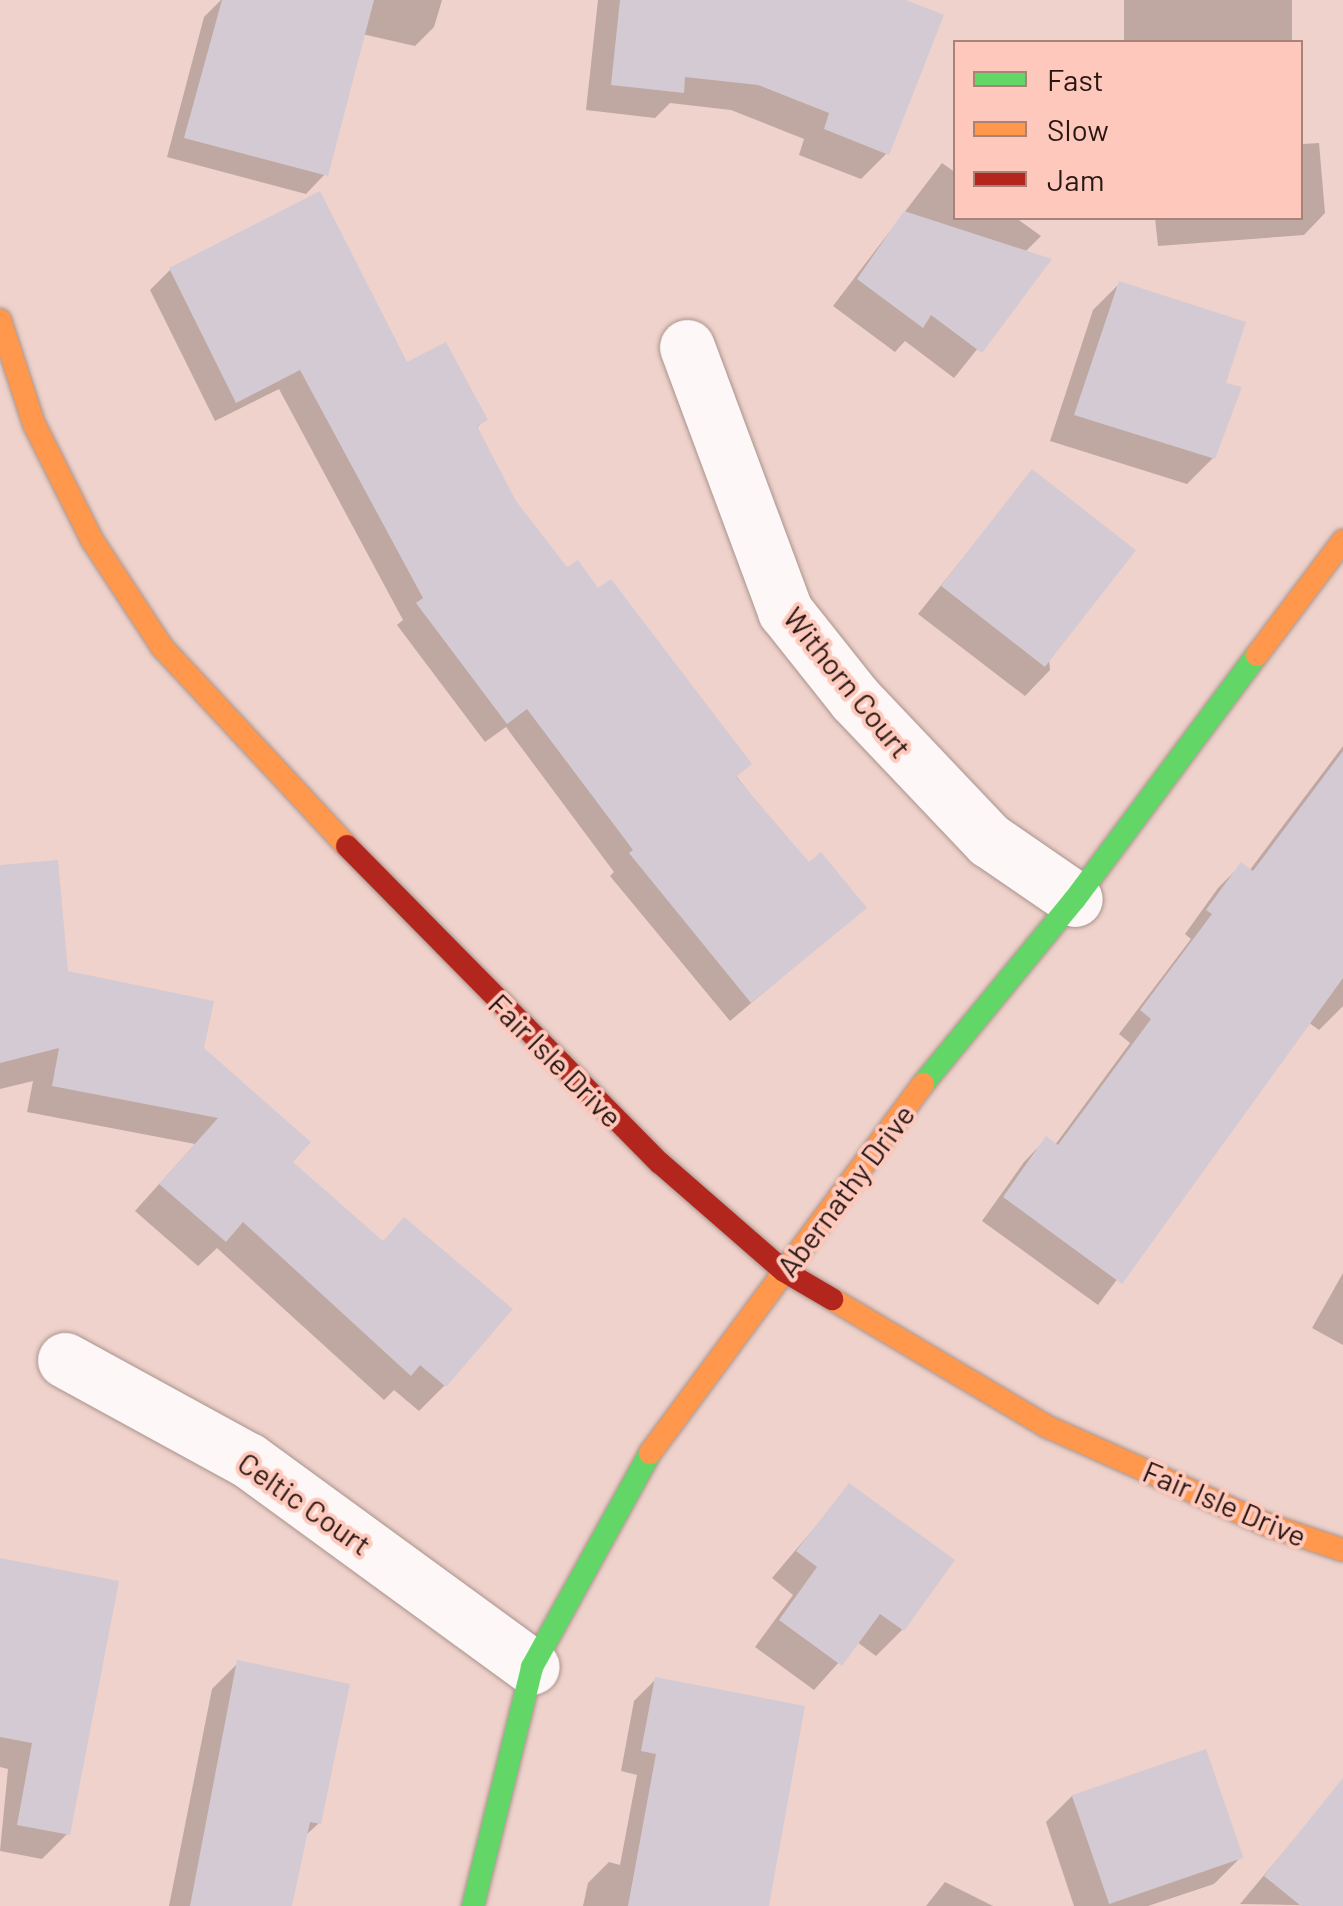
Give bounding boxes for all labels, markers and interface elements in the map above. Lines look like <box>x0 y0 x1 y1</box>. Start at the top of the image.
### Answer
legend <box>953 40 1303 220</box>
text: Fast <box>1047 61 1104 97</box>
text: Slow <box>1047 111 1109 147</box>
text: Jam <box>1047 161 1104 197</box>
street label: Withorn Court <box>776 599 920 765</box>
street label: Fair Isle Drive <box>482 986 630 1134</box>
street label: Abernathy Drive <box>769 1097 921 1283</box>
street label: Celtic Court <box>232 1444 378 1562</box>
street label: Fair Isle Drive <box>1138 1452 1312 1554</box>

